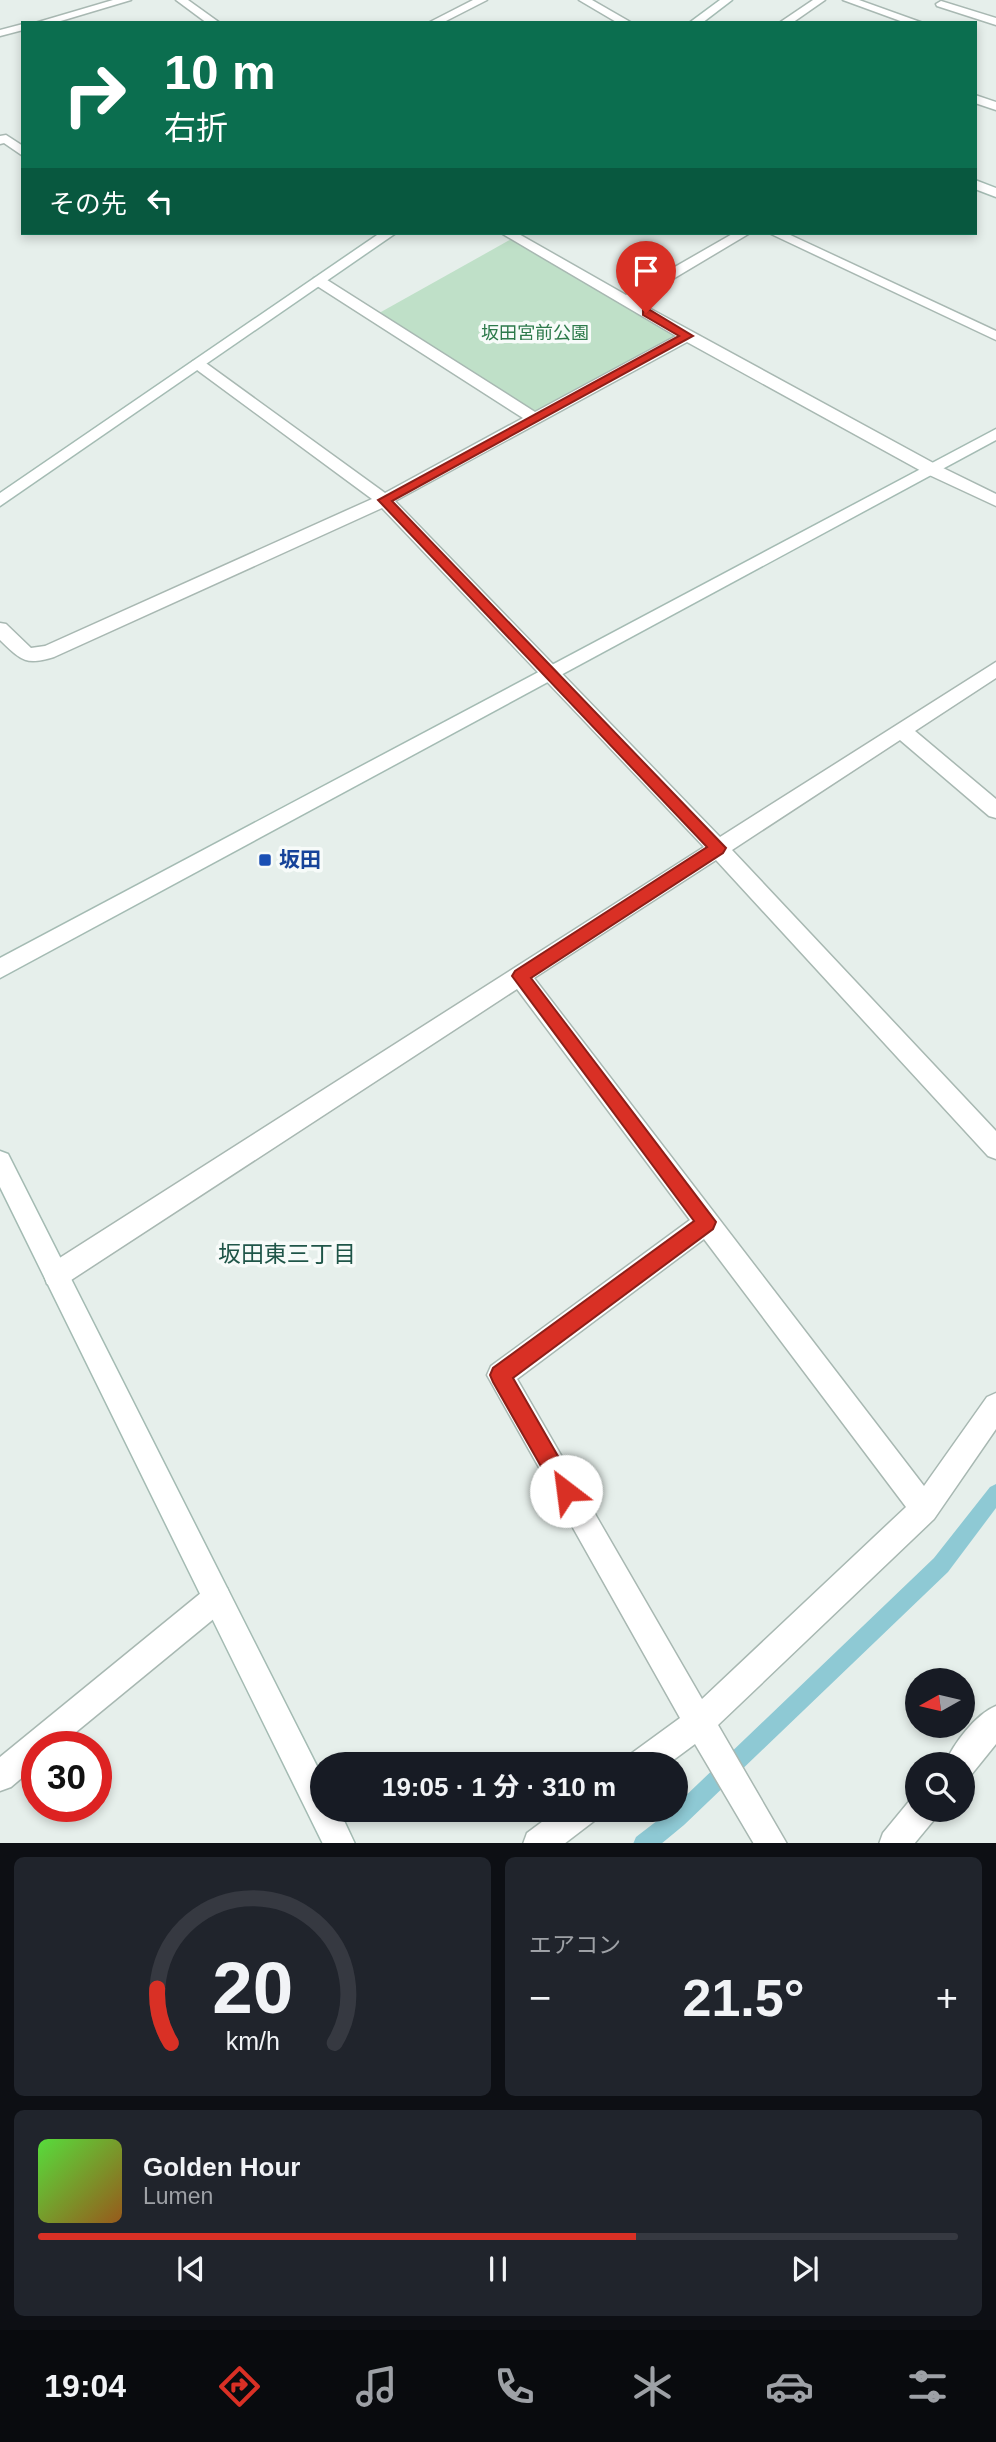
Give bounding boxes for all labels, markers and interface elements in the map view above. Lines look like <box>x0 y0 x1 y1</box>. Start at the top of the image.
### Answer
text: 10 m <box>164 45 276 99</box>
icon: right <box>49 49 140 140</box>
text: 右折 <box>164 110 228 146</box>
icon: left <box>141 182 179 220</box>
text: その先 <box>49 189 127 219</box>
pin <box>616 241 676 313</box>
icon: arrive <box>627 252 665 290</box>
park label: 坂田宮前公園 <box>481 323 589 343</box>
place label: 坂田 <box>279 848 321 871</box>
marker: 坂田 <box>257 852 273 868</box>
district label: 坂田東三丁目 <box>218 1241 356 1267</box>
position arrow <box>529 1454 603 1528</box>
north arrow <box>905 1668 975 1738</box>
map controls <box>905 1668 975 1822</box>
speed limit sign: 30 <box>21 1731 112 1822</box>
button: search <box>905 1752 975 1822</box>
text: 19:05 · 1 分 · 310 m <box>382 1772 616 1802</box>
text: エアコン <box>529 1932 621 1958</box>
text: 20 <box>212 1947 293 2028</box>
text: 21.5° <box>682 1969 805 2027</box>
text: − <box>529 1977 551 2019</box>
text: + <box>936 1977 958 2019</box>
text: km/h <box>225 2026 280 2054</box>
text: Golden Hour <box>143 2152 300 2182</box>
text: Lumen <box>143 2183 213 2209</box>
icon: previous <box>172 2250 210 2288</box>
icon: pause <box>479 2250 517 2288</box>
icon: next <box>786 2250 824 2288</box>
icon: directions <box>215 2362 264 2411</box>
icon: music <box>352 2362 401 2411</box>
icon: phone <box>490 2362 539 2411</box>
icon: climate <box>628 2362 677 2411</box>
icon: car <box>765 2362 814 2411</box>
icon: filters <box>903 2362 952 2411</box>
text: 19:04 <box>44 2368 126 2404</box>

